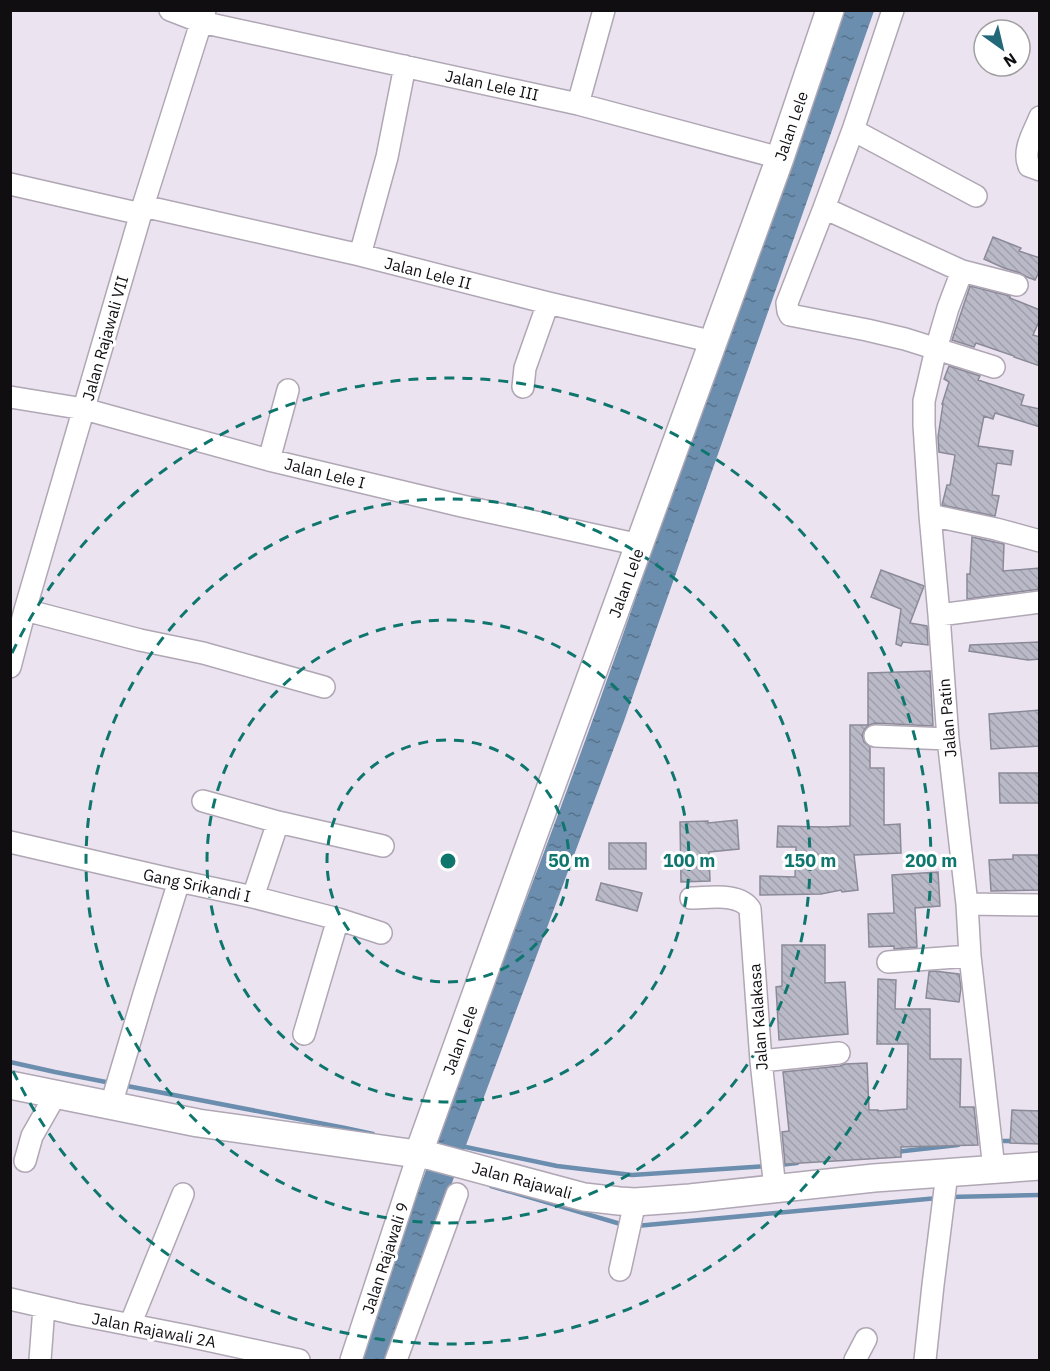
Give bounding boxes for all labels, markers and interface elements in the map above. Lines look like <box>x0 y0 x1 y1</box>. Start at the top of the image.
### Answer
north arrow <box>972 18 1032 78</box>
text: N <box>1000 49 1021 72</box>
street label: Jalan Lele III <box>443 65 541 105</box>
street label: Jalan Lele <box>770 88 812 163</box>
street label: Jalan Lele II <box>382 253 474 293</box>
street label: Jalan Rajawali VII <box>78 273 132 403</box>
street label: Jalan Lele I <box>283 453 367 493</box>
street label: Jalan Lele <box>604 545 648 620</box>
street label: Jalan Patin <box>934 678 960 758</box>
text: 50 m <box>548 849 590 872</box>
text: 100 m <box>663 849 715 872</box>
text: 150 m <box>784 849 836 872</box>
text: 200 m <box>905 849 957 872</box>
centre of rings <box>438 851 458 871</box>
street label: Gang Srikandi I <box>141 864 253 906</box>
street label: Jalan Kalakasa <box>744 962 772 1071</box>
street label: Jalan Lele <box>438 1002 482 1077</box>
street label: Jalan Rajawali <box>470 1157 574 1203</box>
street label: Jalan Rajawali 9 <box>358 1200 412 1316</box>
street label: Jalan Rajawali 2A <box>90 1308 218 1352</box>

